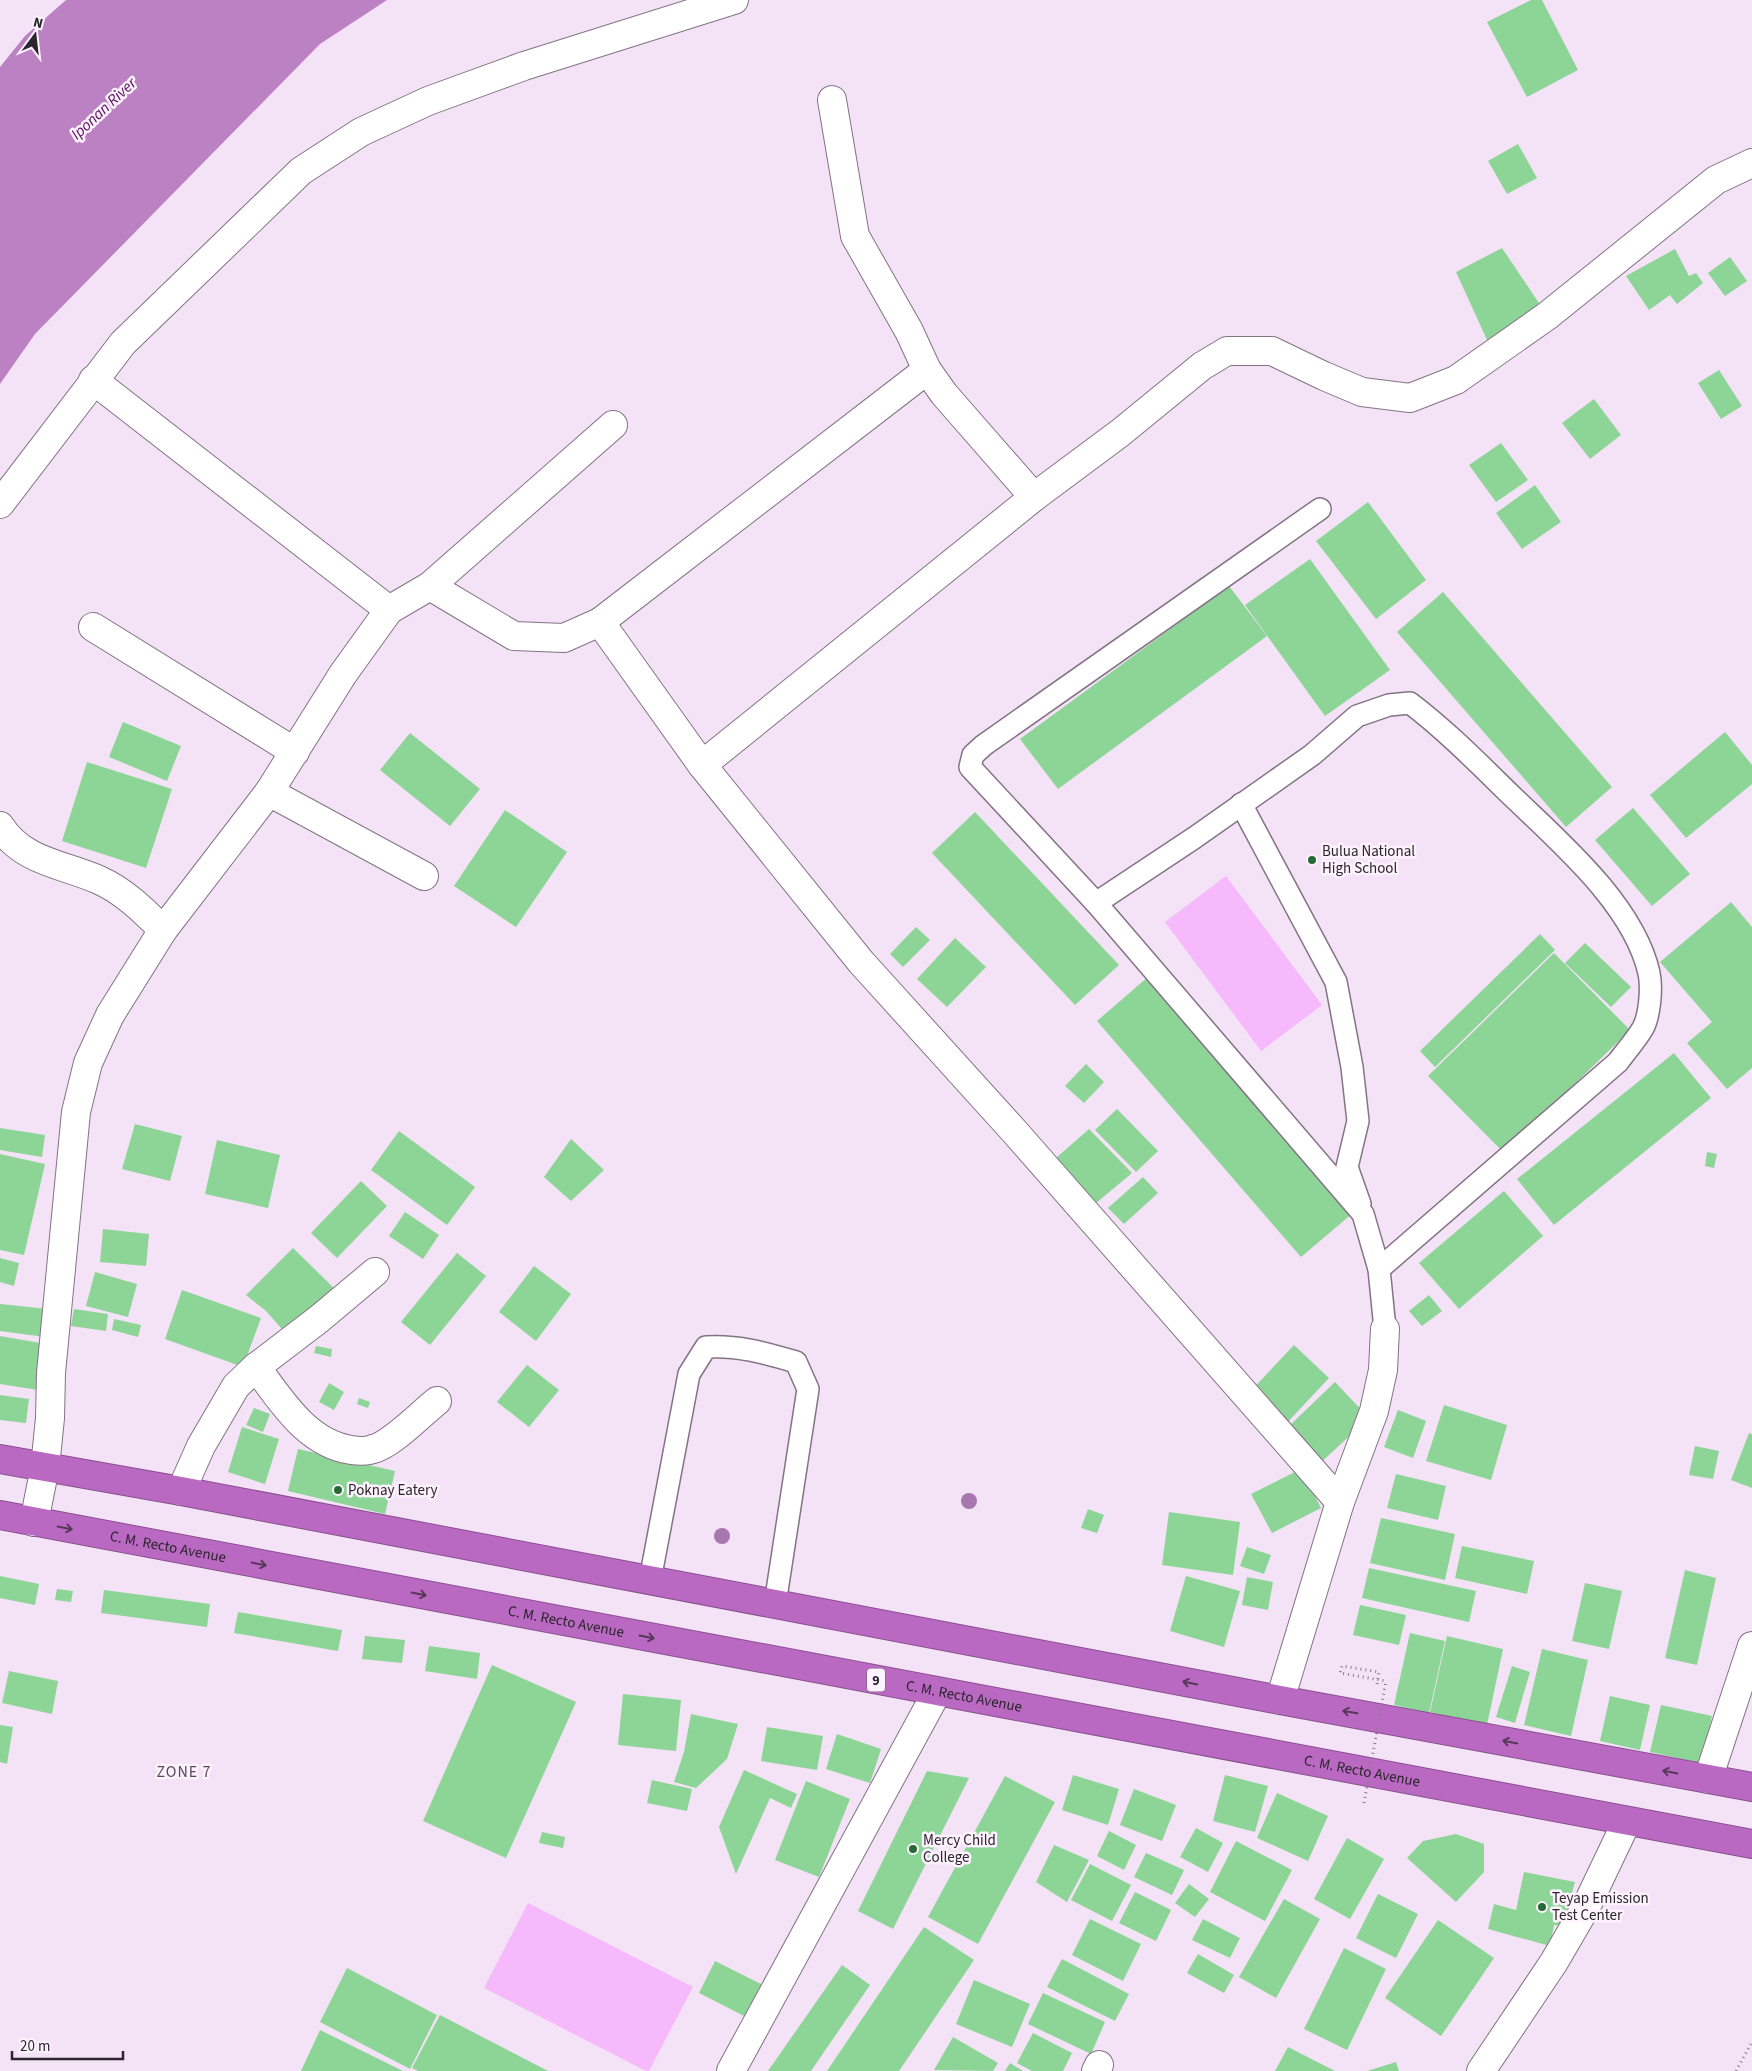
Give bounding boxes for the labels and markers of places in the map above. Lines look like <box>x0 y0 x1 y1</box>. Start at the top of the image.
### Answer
place label: Bulua National High School <box>1322 841 1415 879</box>
marker: Bulua National High School <box>1306 854 1318 866</box>
place label: Poknay Eatery <box>348 1480 438 1501</box>
marker: Poknay Eatery <box>332 1484 344 1496</box>
place label: Mercy Child College <box>923 1830 996 1868</box>
marker: Mercy Child College <box>907 1843 919 1855</box>
place label: Teyap Emission Test Center <box>1552 1888 1649 1926</box>
marker: Teyap Emission Test Center <box>1536 1901 1548 1913</box>

